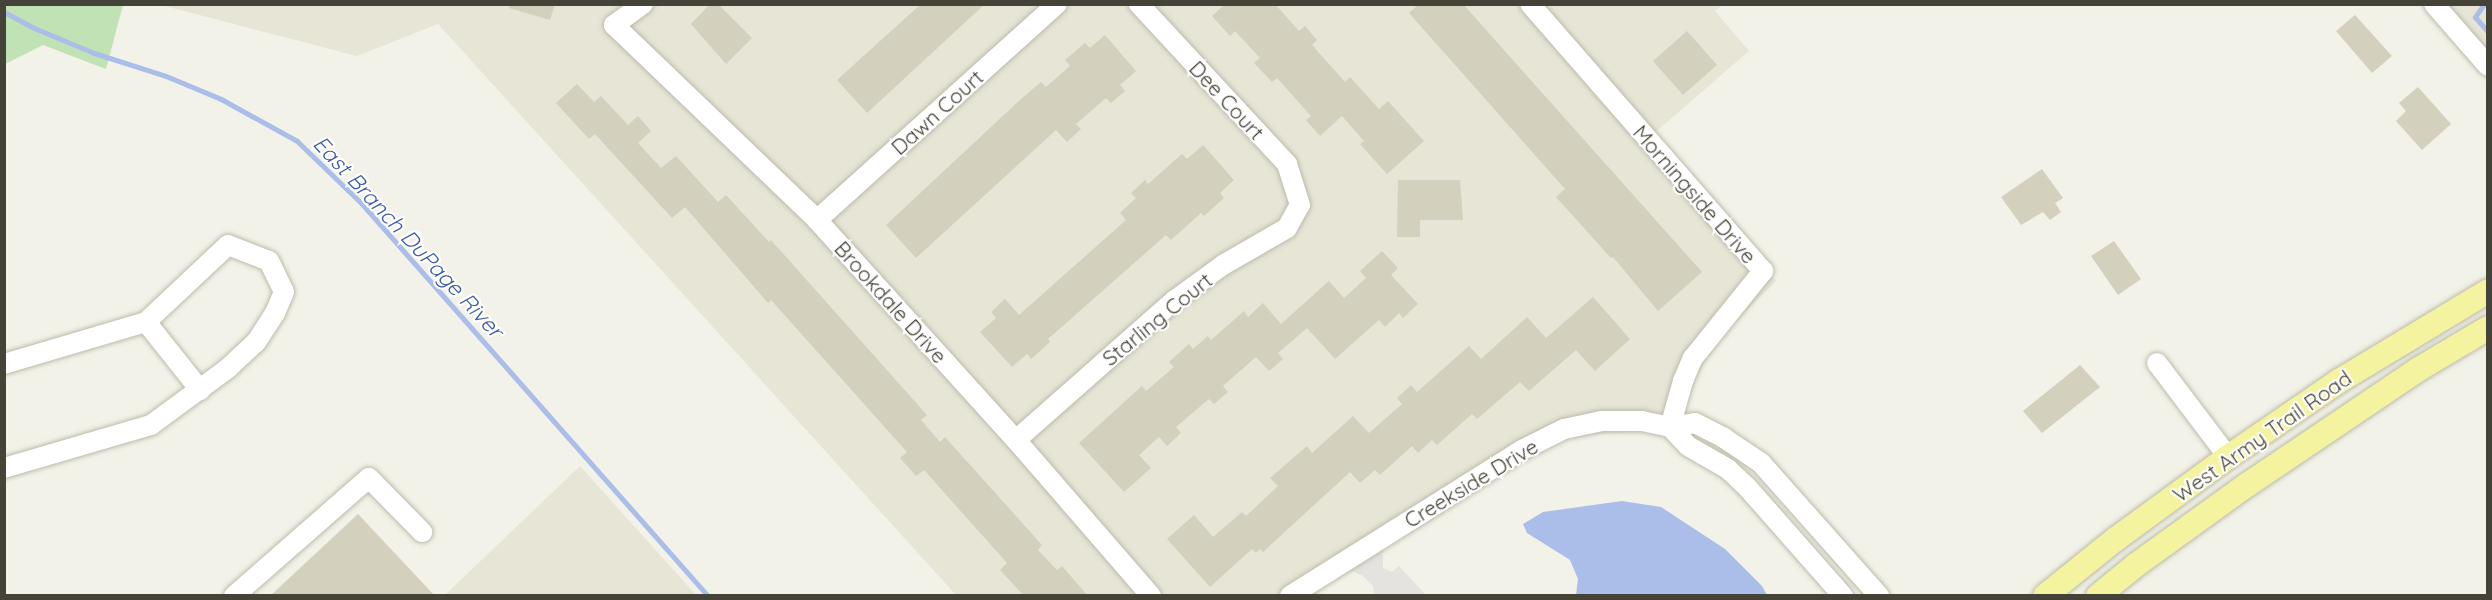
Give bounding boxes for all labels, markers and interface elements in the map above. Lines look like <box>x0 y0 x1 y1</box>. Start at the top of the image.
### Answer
street label: Dee Court <box>1184 55 1270 145</box>
street label: Dawn Court <box>886 64 988 160</box>
street label: Morningside Drive <box>1628 120 1762 268</box>
water label: East Branch DuPage River <box>308 131 508 343</box>
street label: Brookdale Drive <box>830 236 952 368</box>
street label: Starling Court <box>1097 267 1217 371</box>
street label: West Army Trail Road <box>2168 365 2356 507</box>
street label: Creekside Drive <box>1400 433 1542 533</box>

